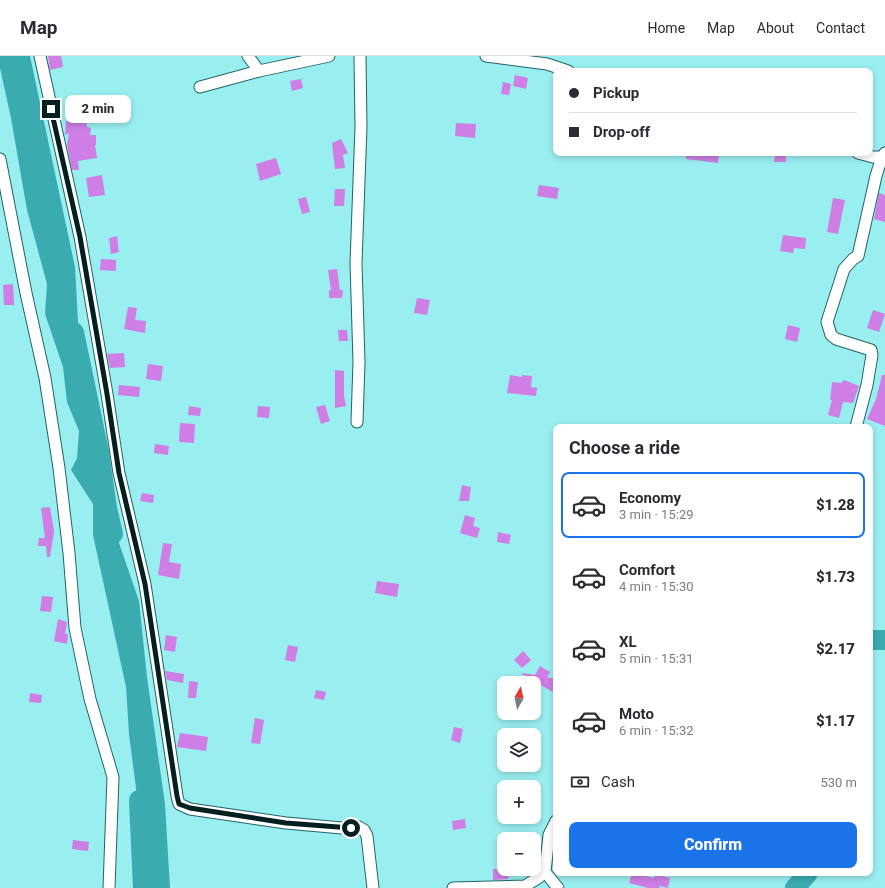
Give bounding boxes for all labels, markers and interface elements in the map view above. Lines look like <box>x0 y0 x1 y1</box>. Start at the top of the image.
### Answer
text: Map <box>20 16 58 39</box>
text: Home <box>647 20 685 36</box>
text: Map <box>707 20 735 36</box>
text: About <box>757 20 794 36</box>
text: Contact <box>816 20 865 36</box>
text: Pickup <box>593 84 639 102</box>
callout: 2 min <box>65 95 131 123</box>
route end <box>42 100 60 118</box>
text: 2 min <box>82 101 114 116</box>
text: Drop-off <box>593 123 650 141</box>
text: Choose a ride <box>569 437 680 458</box>
icon: car <box>571 487 607 523</box>
text: Economy <box>619 489 681 507</box>
text: $1.28 <box>816 496 855 514</box>
text: 3 min · 15:29 <box>619 507 694 522</box>
icon: car <box>571 559 607 595</box>
text: Comfort <box>619 561 675 579</box>
text: $1.73 <box>816 568 855 586</box>
text: 4 min · 15:30 <box>619 579 694 594</box>
icon: car <box>571 631 607 667</box>
text: XL <box>619 633 637 651</box>
text: $2.17 <box>816 640 855 658</box>
text: 5 min · 15:31 <box>619 651 694 666</box>
north arrow <box>497 676 541 720</box>
map controls <box>497 676 541 876</box>
icon: car <box>571 703 607 739</box>
text: Moto <box>619 705 654 723</box>
text: $1.17 <box>816 712 855 730</box>
text: 6 min · 15:32 <box>619 723 694 738</box>
button: layers <box>497 728 541 772</box>
icon: cash <box>569 771 591 793</box>
text: Cash <box>601 773 635 791</box>
text: 530 m <box>820 775 857 790</box>
button: + <box>497 780 541 824</box>
route start <box>342 819 360 837</box>
button: Confirm <box>569 822 857 868</box>
button: − <box>497 832 541 876</box>

